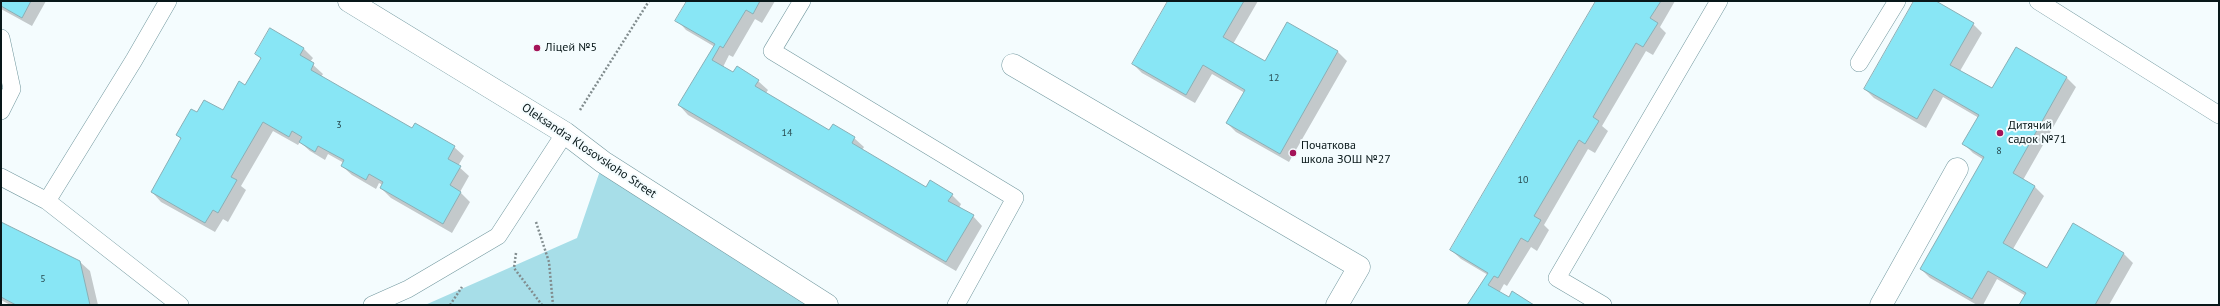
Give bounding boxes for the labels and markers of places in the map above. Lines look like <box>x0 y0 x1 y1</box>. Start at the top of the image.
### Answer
place label: Ліцей №5 <box>545 41 597 55</box>
marker: Ліцей №5 <box>532 43 542 53</box>
place label: Дитячий садок №71 <box>2008 119 2067 147</box>
marker: Дитячий садок №71 <box>1995 128 2005 138</box>
place label: Початкова школа ЗОШ №27 <box>1301 139 1391 167</box>
marker: Початкова школа ЗОШ №27 <box>1288 148 1298 158</box>

